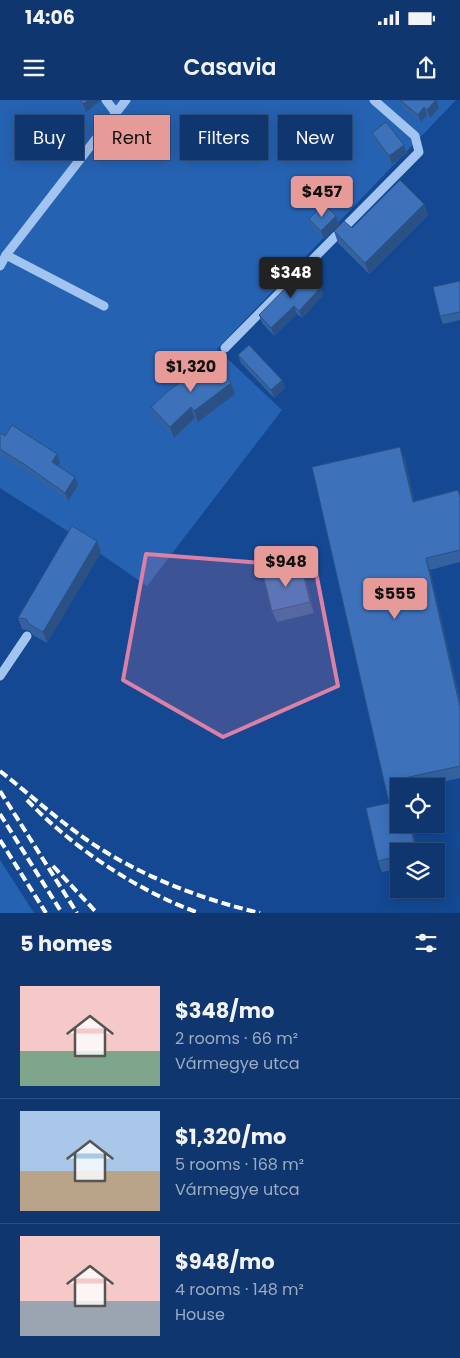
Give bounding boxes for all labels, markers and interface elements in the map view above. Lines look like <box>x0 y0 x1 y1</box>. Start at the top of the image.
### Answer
text: 14:06 <box>25 4 75 31</box>
text: Casavia <box>184 52 276 83</box>
icon: menu <box>20 54 48 82</box>
icon: share <box>412 54 440 82</box>
chip: Buy <box>15 115 84 160</box>
chip: Rent <box>94 115 170 160</box>
chip: Filters <box>180 115 268 160</box>
chip: New <box>278 115 352 160</box>
pin: $457 <box>292 176 352 218</box>
text: $457 <box>302 180 342 203</box>
pin: $348 <box>261 256 321 299</box>
text: $348 <box>270 261 312 284</box>
pin: $1,320 <box>150 350 232 393</box>
text: $1,320 <box>166 355 216 378</box>
pin: $948 <box>256 546 316 588</box>
text: $948 <box>265 550 307 573</box>
pin: $555 <box>365 578 425 620</box>
text: $555 <box>374 582 416 605</box>
map controls <box>390 778 445 898</box>
button: locate <box>390 778 445 833</box>
button: layers <box>390 843 445 898</box>
text: 5 homes <box>20 929 113 958</box>
icon: filters <box>412 929 440 957</box>
text: $348/mo <box>175 996 274 1025</box>
icon: home <box>60 1006 120 1066</box>
text: 2 rooms · 66 m² <box>175 1027 298 1050</box>
text: Vármegye utca <box>175 1052 300 1075</box>
text: $1,320/mo <box>175 1122 286 1151</box>
icon: home <box>60 1131 120 1191</box>
text: 5 rooms · 168 m² <box>175 1153 304 1176</box>
text: Vármegye utca <box>175 1178 300 1201</box>
text: $948/mo <box>175 1247 275 1276</box>
icon: home <box>60 1256 120 1316</box>
text: 4 rooms · 148 m² <box>175 1278 304 1301</box>
text: House <box>175 1303 225 1326</box>

